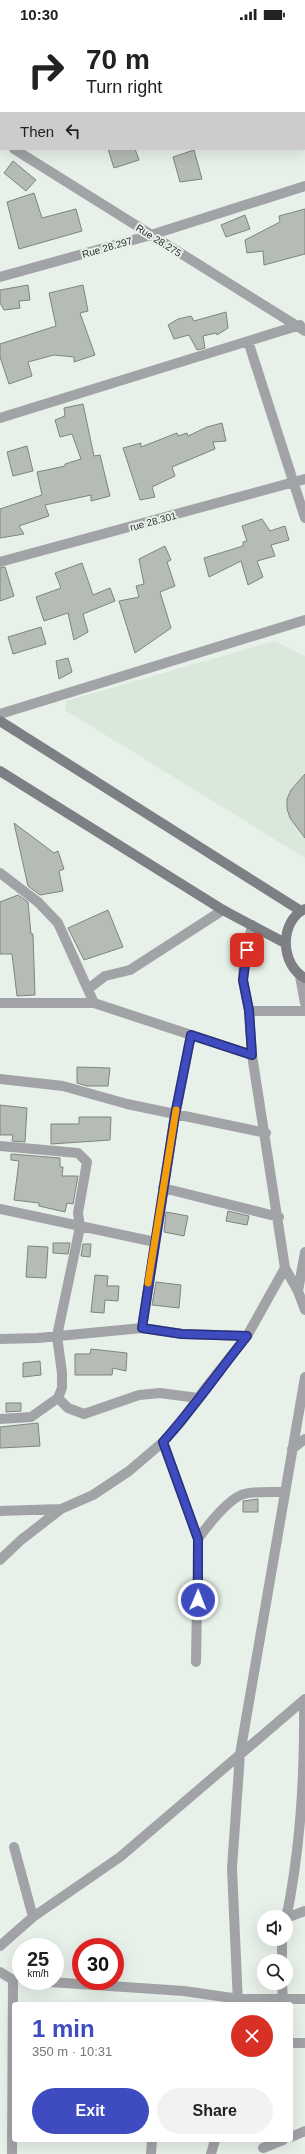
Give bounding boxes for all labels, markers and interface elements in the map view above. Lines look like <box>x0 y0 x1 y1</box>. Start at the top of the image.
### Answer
text: 10:30 <box>20 6 58 23</box>
icon: right <box>20 44 72 96</box>
text: 70 m <box>86 44 150 75</box>
text: Turn right <box>86 77 162 97</box>
icon: left <box>62 120 84 142</box>
text: Then <box>20 123 54 140</box>
street label: Rue 28.275 <box>134 222 184 259</box>
street label: Rue 28.297 <box>81 235 134 260</box>
street label: rue 28.301 <box>129 510 178 533</box>
pin <box>230 933 264 967</box>
icon: arrive <box>236 939 258 961</box>
position arrow <box>177 1579 219 1621</box>
map controls <box>257 1910 293 1990</box>
button: sound <box>257 1910 293 1946</box>
speed limit sign: 30 <box>72 1938 124 1990</box>
text: 25 <box>27 1948 49 1970</box>
button: search <box>257 1954 293 1990</box>
text: km/h <box>27 1968 49 1979</box>
text: 1 min <box>32 2015 95 2042</box>
button: close <box>231 2015 273 2057</box>
text: 350 m · 10:31 <box>32 2044 112 2059</box>
button: Exit <box>32 2088 149 2134</box>
button: Share <box>157 2088 273 2134</box>

